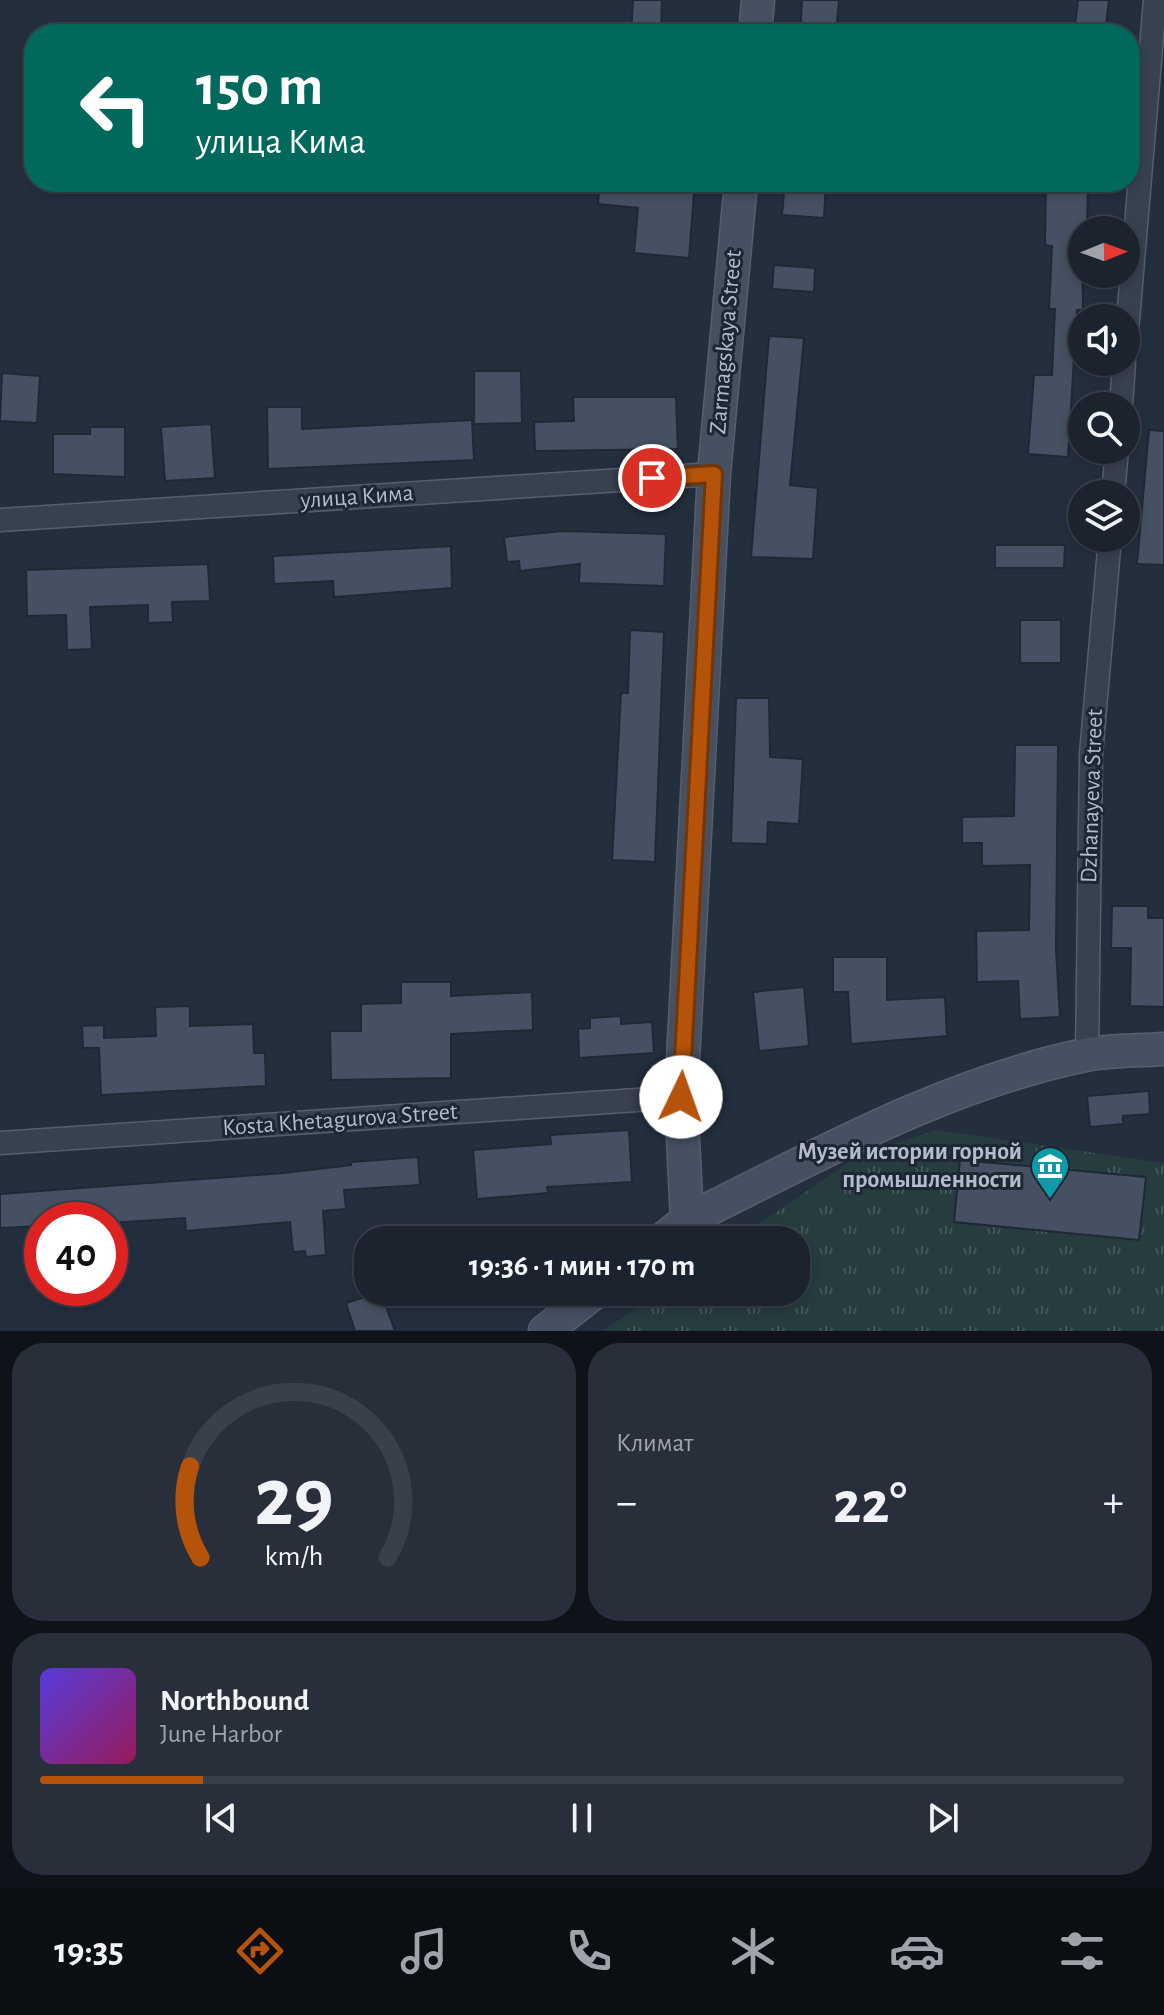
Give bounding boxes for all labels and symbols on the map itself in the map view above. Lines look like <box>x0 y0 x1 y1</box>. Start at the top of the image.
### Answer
north arrow <box>1068 216 1140 288</box>
street label: Zarmagskaya Street <box>706 249 746 435</box>
pin <box>618 444 686 512</box>
street label: улица Кима <box>299 481 414 513</box>
street label: Dzhanayeva Street <box>1077 708 1107 883</box>
position arrow <box>639 1055 723 1139</box>
street label: Kosta Khetagurova Street <box>222 1100 459 1140</box>
place label: Музей истории горной промышленности <box>797 1140 1022 1192</box>
museum icon: Музей истории горной промышленности <box>1029 1145 1071 1200</box>
speed limit sign: 40 <box>24 1202 128 1306</box>

